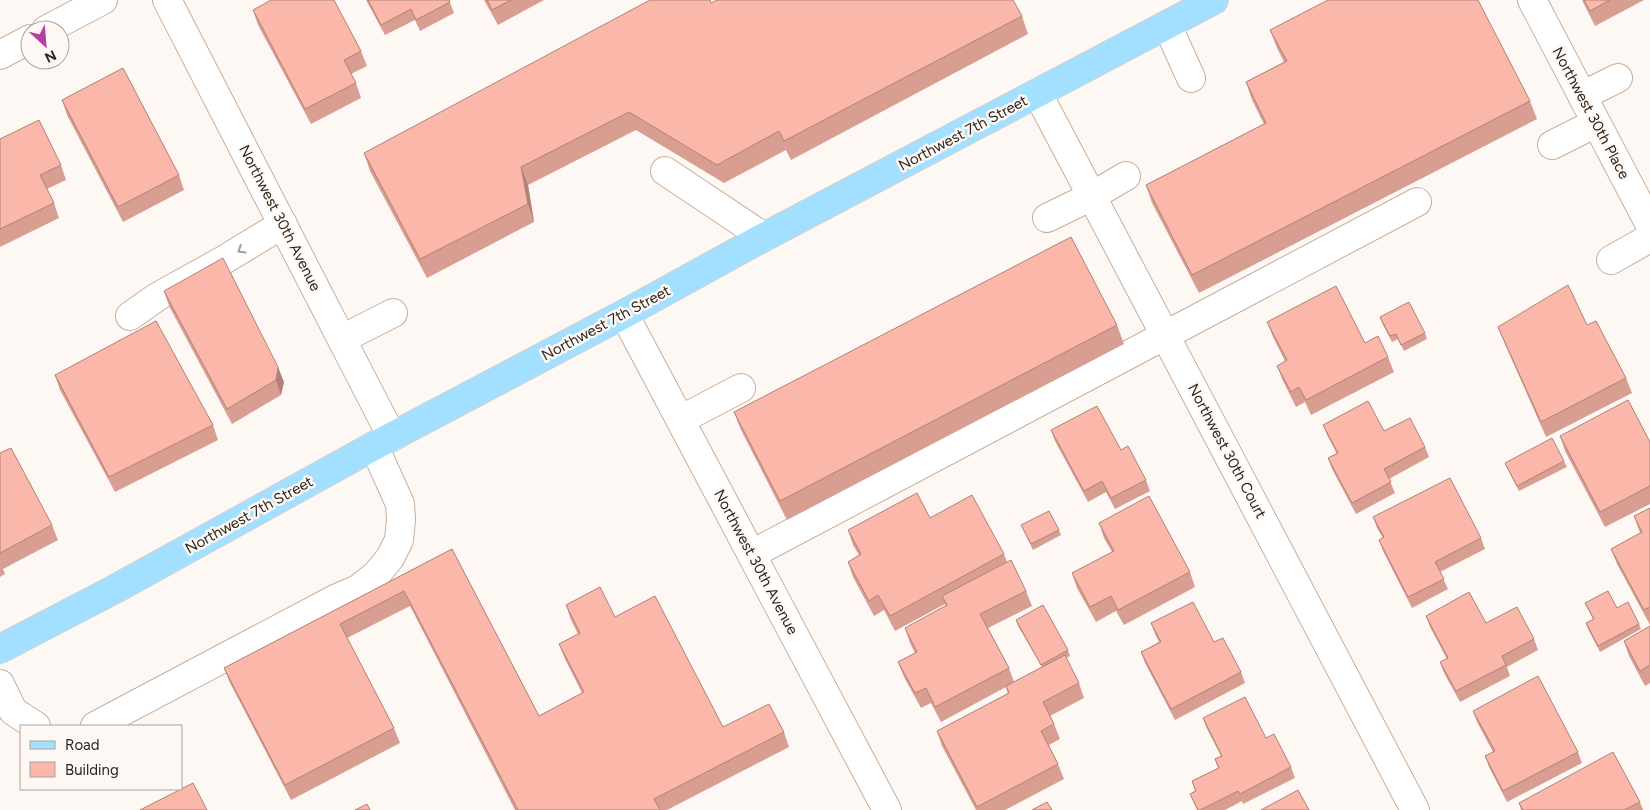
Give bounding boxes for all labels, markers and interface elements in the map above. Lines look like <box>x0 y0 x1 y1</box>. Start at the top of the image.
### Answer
north arrow <box>20 20 70 70</box>
street label: Northwest 30th Place <box>1549 44 1633 182</box>
text: N <box>42 46 59 66</box>
street label: Northwest 7th Street <box>896 91 1031 175</box>
street label: Northwest 30th Avenue <box>235 142 325 294</box>
one-way arrow <box>238 243 247 253</box>
street label: Northwest 7th Street <box>539 281 674 365</box>
street label: Northwest 30th Court <box>1184 381 1270 522</box>
street label: Northwest 7th Street <box>182 472 316 558</box>
street label: Northwest 30th Avenue <box>710 486 802 638</box>
legend <box>20 725 182 790</box>
text: Road <box>65 736 100 754</box>
text: Building <box>65 761 119 779</box>

